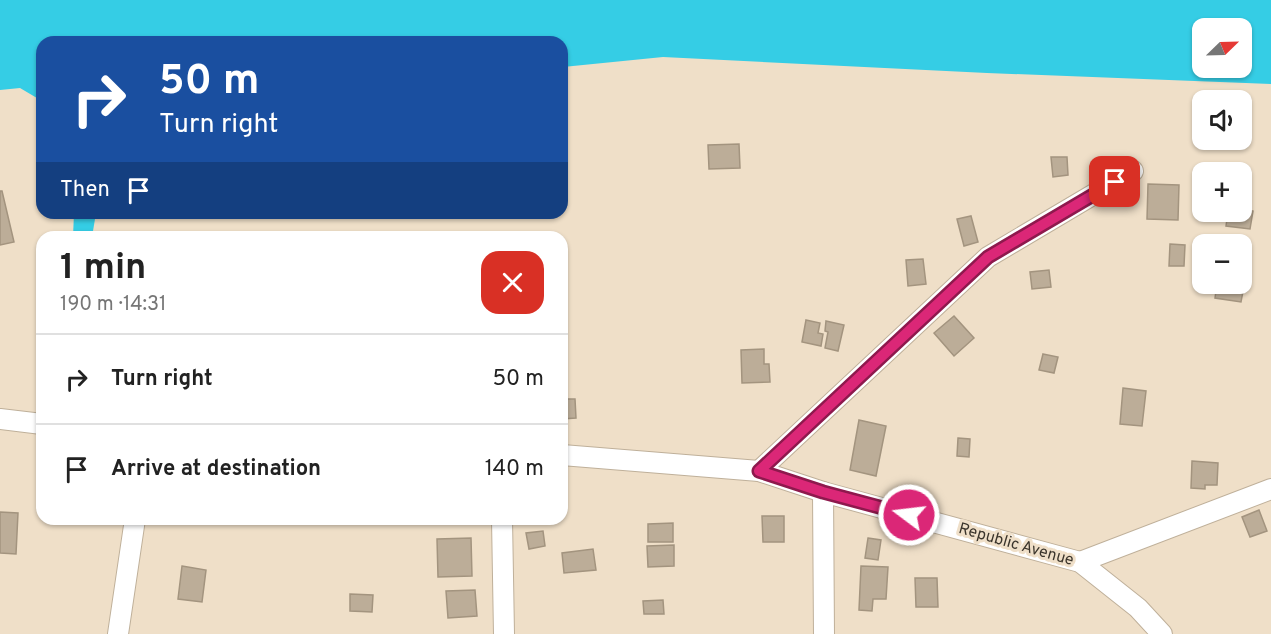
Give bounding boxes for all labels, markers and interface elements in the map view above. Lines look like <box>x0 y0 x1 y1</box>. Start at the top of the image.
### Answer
north arrow <box>1192 18 1252 78</box>
map controls <box>1192 18 1252 294</box>
text: 50 m <box>159 56 260 109</box>
icon: right <box>60 60 138 138</box>
button: sound <box>1192 90 1252 150</box>
text: Turn right <box>159 108 278 142</box>
pin <box>1089 156 1140 207</box>
button: + <box>1192 162 1252 222</box>
icon: arrive <box>1098 165 1131 198</box>
icon: arrive <box>122 174 155 207</box>
text: Then <box>60 177 110 204</box>
button: − <box>1192 234 1252 294</box>
text: 1 min <box>60 246 146 292</box>
button: close <box>481 251 544 314</box>
text: 190 m · 14:31 <box>60 292 167 318</box>
icon: right <box>60 363 93 396</box>
text: Turn right <box>111 366 213 393</box>
text: 50 m <box>492 366 544 393</box>
icon: arrive <box>60 453 93 486</box>
text: Arrive at destination <box>111 456 321 483</box>
text: 140 m <box>485 456 544 483</box>
position arrow <box>877 483 941 547</box>
street label: Republic Avenue <box>956 519 1076 571</box>

